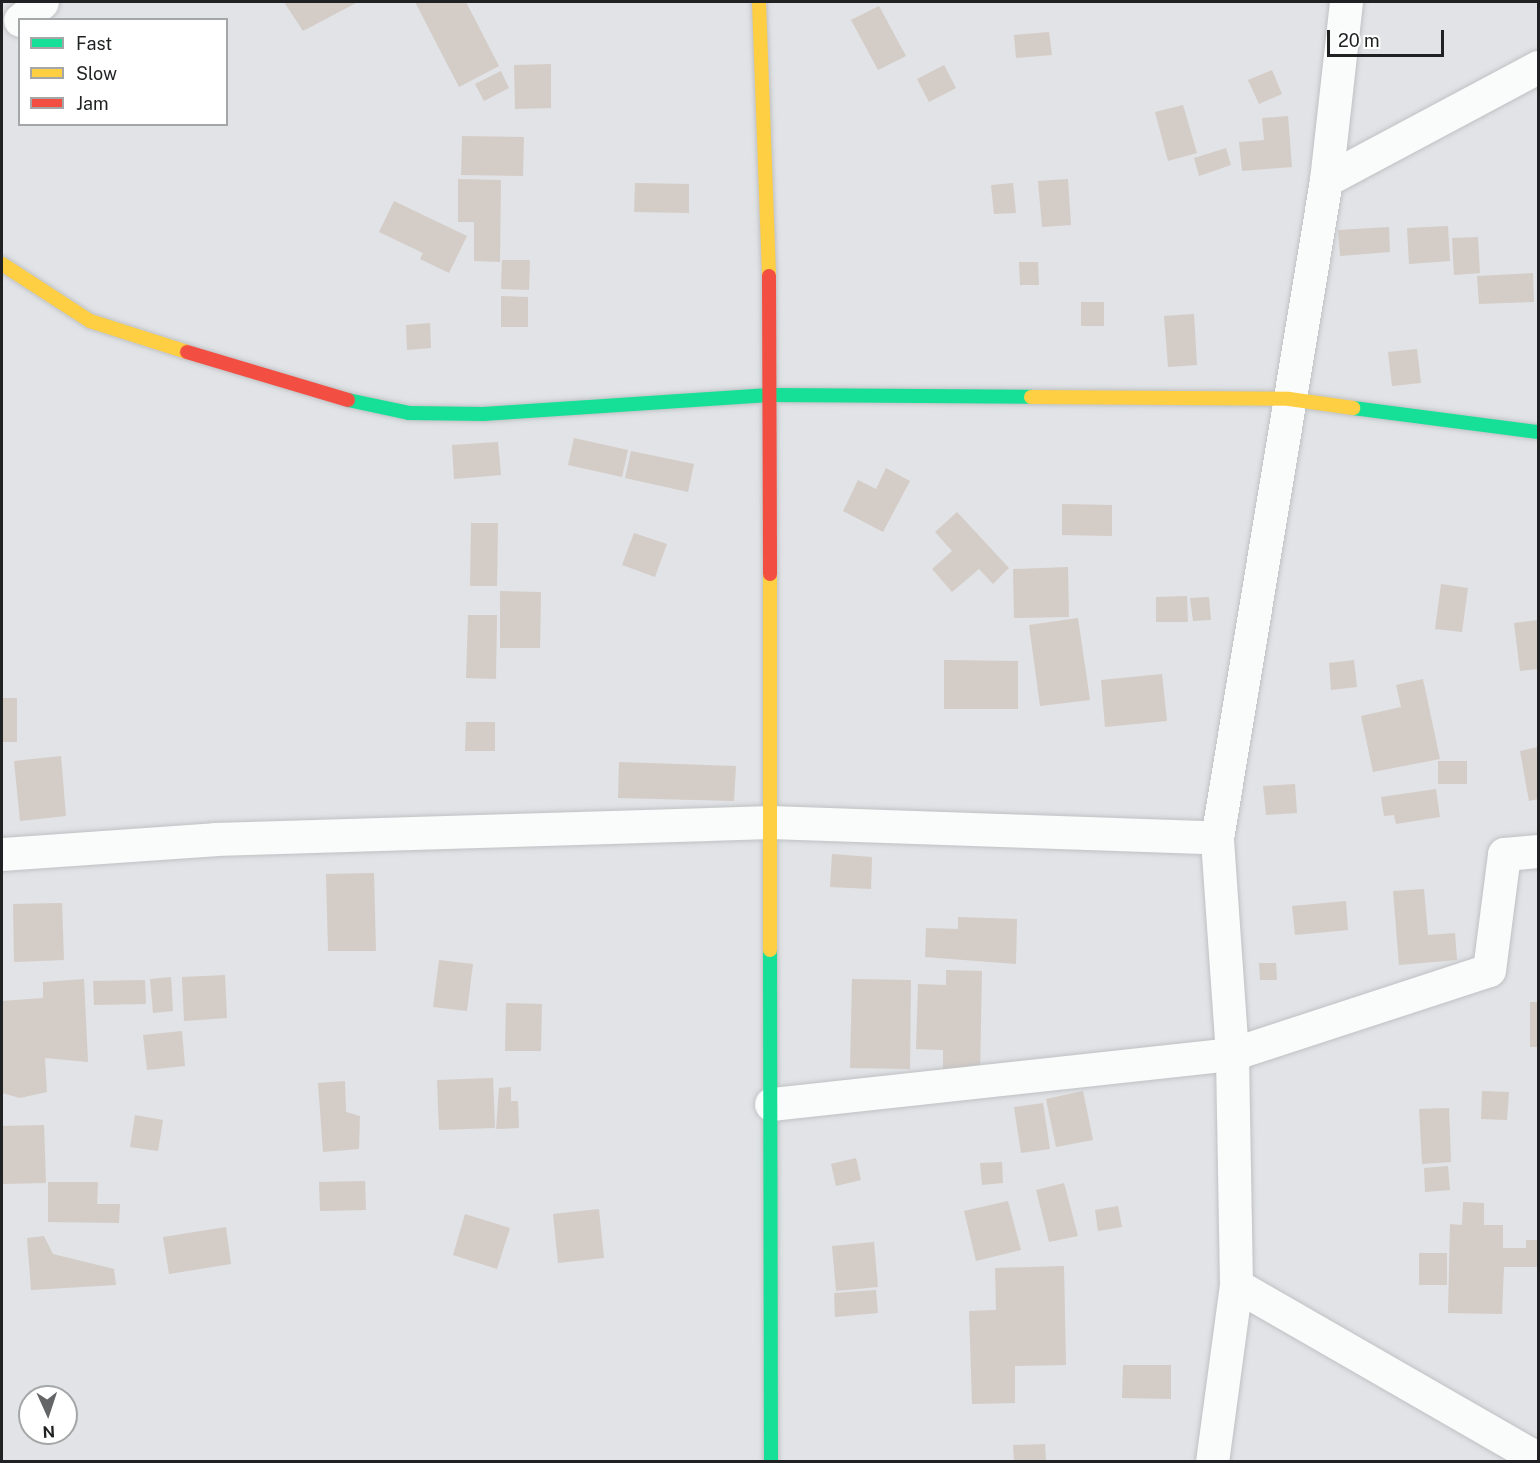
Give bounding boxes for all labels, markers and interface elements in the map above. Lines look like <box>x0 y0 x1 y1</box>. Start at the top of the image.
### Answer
legend <box>18 18 228 126</box>
scale bar <box>1330 18 1447 56</box>
text: 20 m <box>1338 30 1380 51</box>
text: Fast <box>76 33 112 54</box>
text: Slow <box>76 63 117 84</box>
text: Jam <box>76 93 109 114</box>
north arrow <box>18 1385 78 1445</box>
text: N <box>42 1422 56 1441</box>

